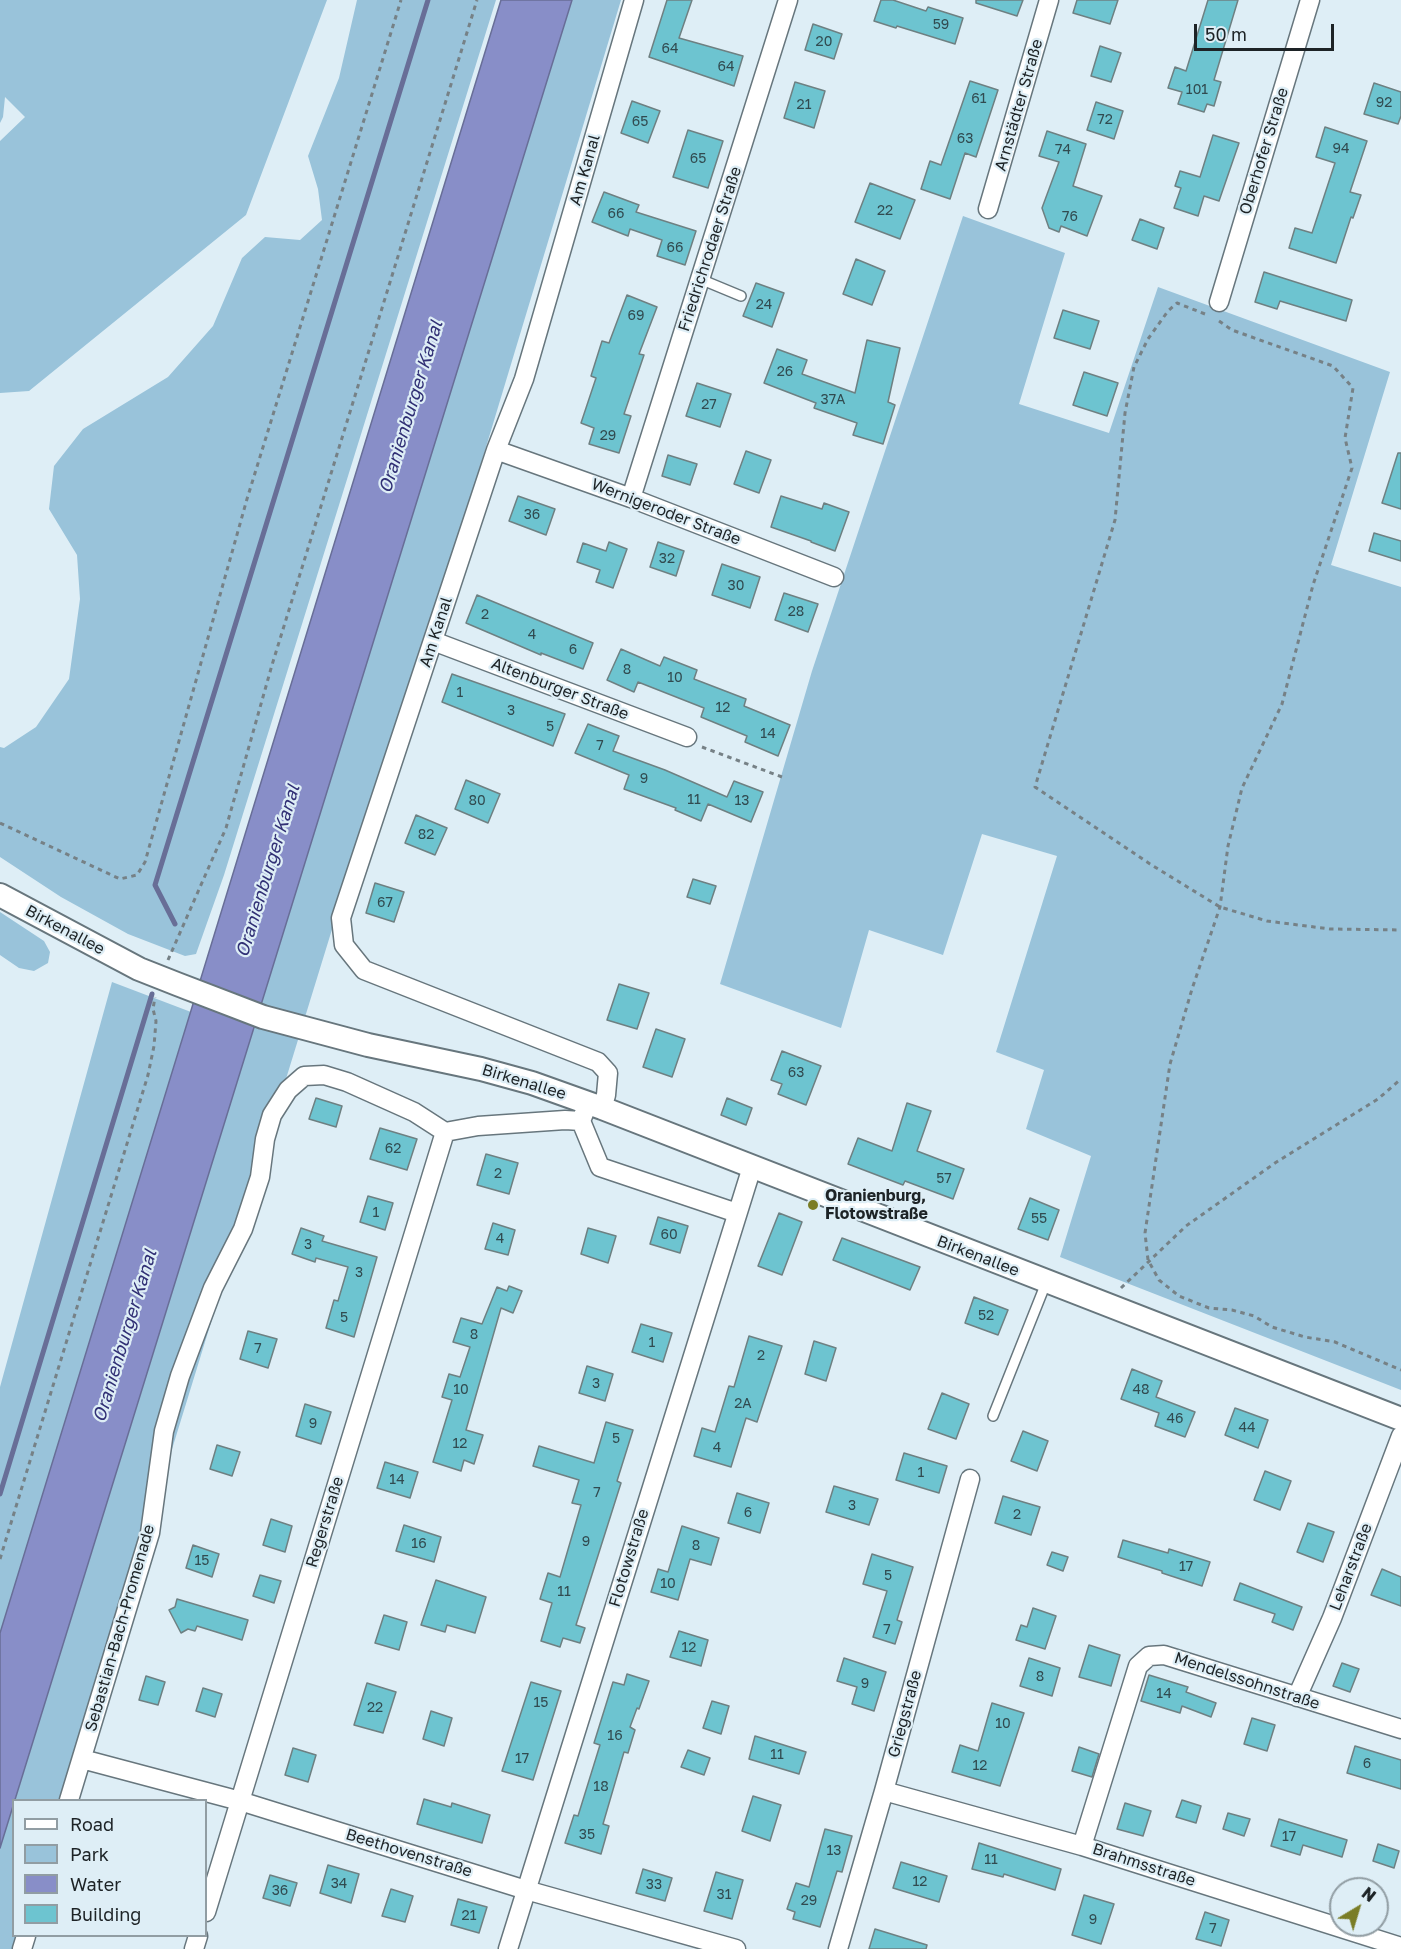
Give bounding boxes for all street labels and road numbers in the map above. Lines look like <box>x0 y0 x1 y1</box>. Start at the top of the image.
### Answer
street label: Arnstädter Straße <box>991 37 1047 173</box>
street label: Oberhofer Straße <box>1236 85 1292 217</box>
street label: Am Kanal <box>566 132 604 208</box>
street label: Friedrichrodaer Straße <box>674 164 746 334</box>
street label: Wernigeroder Straße <box>589 475 743 549</box>
street label: Am Kanal <box>416 594 456 670</box>
street label: Altenburger Straße <box>489 654 631 724</box>
street label: Birkenallee <box>22 901 108 959</box>
street label: Birkenallee <box>480 1060 568 1104</box>
street label: Birkenallee <box>934 1231 1022 1281</box>
street label: Regerstraße <box>302 1474 348 1570</box>
street label: Flotowstraße <box>605 1507 653 1609</box>
street label: Leharstraße <box>1326 1521 1376 1613</box>
street label: Sebastian-Bach-Promenade <box>81 1522 159 1734</box>
street label: Mendelssohnstraße <box>1172 1648 1322 1714</box>
street label: Griegstraße <box>884 1668 926 1760</box>
street label: Beethovenstraße <box>343 1825 475 1881</box>
street label: Brahmsstraße <box>1090 1839 1198 1891</box>

